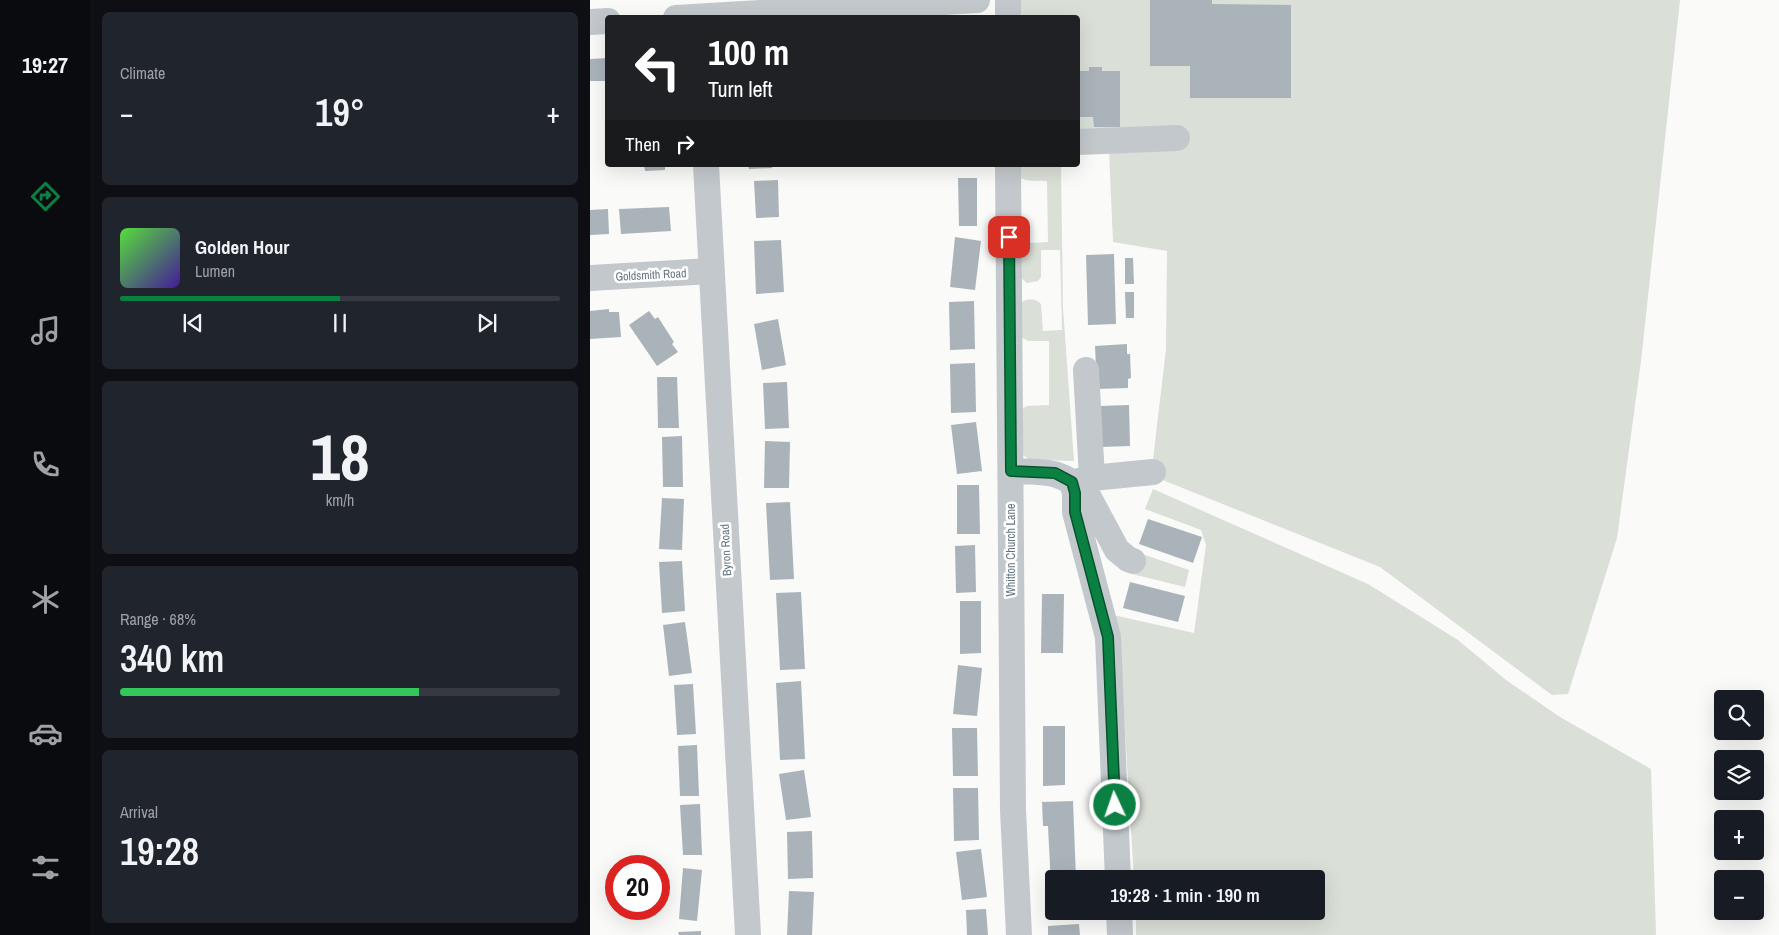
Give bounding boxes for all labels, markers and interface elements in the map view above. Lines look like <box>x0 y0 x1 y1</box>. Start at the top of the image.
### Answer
text: 100 m <box>708 29 789 76</box>
icon: left <box>625 35 690 100</box>
text: 19:27 <box>22 50 68 80</box>
text: Climate <box>120 62 165 84</box>
text: Turn left <box>708 74 773 104</box>
text: 19° <box>315 87 365 138</box>
text: − <box>120 94 133 132</box>
text: + <box>547 94 560 132</box>
icon: right <box>671 130 699 158</box>
text: Then <box>625 131 661 157</box>
icon: directions <box>28 179 63 214</box>
pin <box>988 216 1030 258</box>
icon: arrive <box>995 223 1023 251</box>
text: Golden Hour <box>195 234 289 260</box>
text: Lumen <box>195 260 235 282</box>
street label: Goldsmith Road <box>615 265 687 285</box>
icon: previous <box>179 309 207 337</box>
icon: pause <box>326 309 354 337</box>
icon: next <box>473 309 501 337</box>
icon: music <box>28 313 63 348</box>
text: 18 <box>310 413 370 500</box>
icon: phone <box>28 447 63 482</box>
text: km/h <box>326 489 354 511</box>
street label: Whitton Church Lane <box>1003 504 1019 597</box>
street label: Byron Road <box>717 524 735 576</box>
icon: climate <box>28 582 63 617</box>
text: Range · 68% <box>120 608 196 630</box>
text: 340 km <box>120 633 224 684</box>
map controls <box>1714 690 1764 920</box>
button: search <box>1714 690 1764 740</box>
icon: car <box>28 716 63 751</box>
button: layers <box>1714 750 1764 800</box>
position arrow <box>1088 778 1140 830</box>
text: Arrival <box>120 801 158 823</box>
button: + <box>1714 810 1764 860</box>
text: 19:28 <box>120 826 199 877</box>
icon: filters <box>28 850 63 885</box>
speed limit sign: 20 <box>605 855 670 920</box>
button: − <box>1714 870 1764 920</box>
text: 19:28 · 1 min · 190 m <box>1110 882 1260 908</box>

